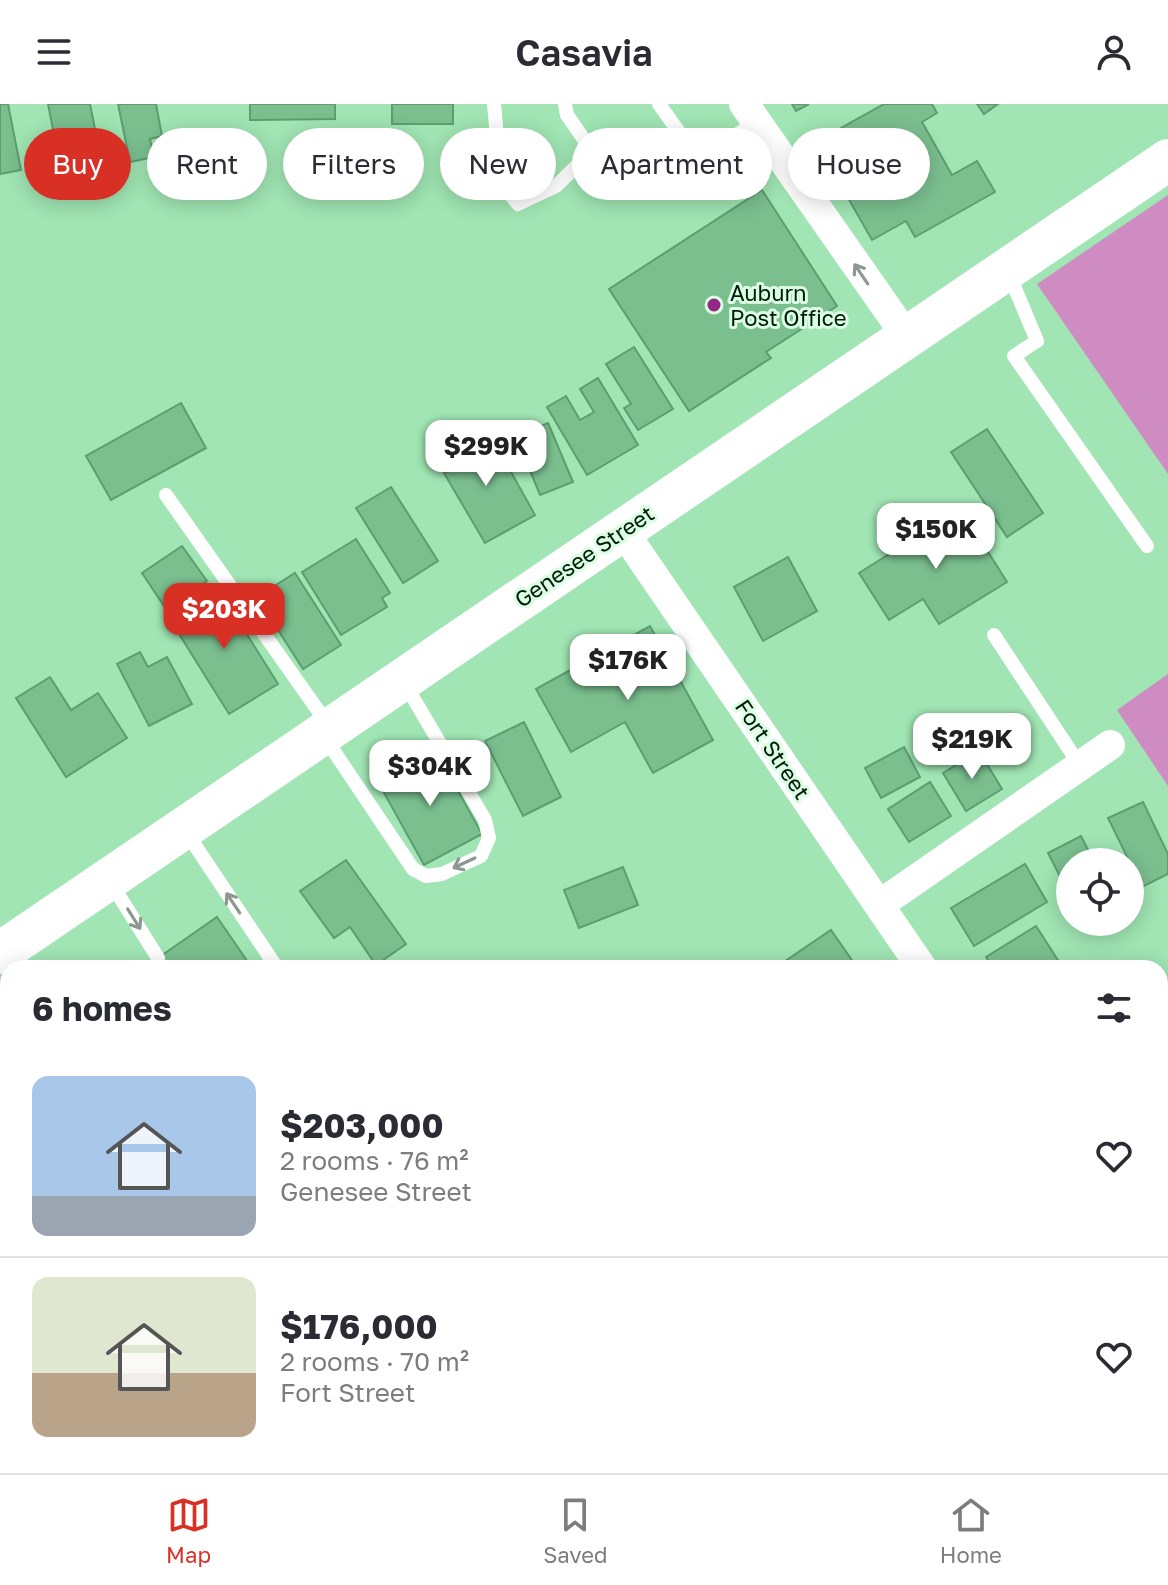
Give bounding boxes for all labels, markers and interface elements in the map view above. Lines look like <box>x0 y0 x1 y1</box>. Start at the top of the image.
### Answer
icon: menu <box>32 30 76 74</box>
icon: person <box>1092 30 1136 74</box>
text: Casavia <box>515 31 653 74</box>
chip: Buy <box>24 128 131 200</box>
chip: Rent <box>147 128 267 200</box>
chip: Filters <box>283 128 424 200</box>
chip: New <box>440 128 556 200</box>
chip: Apartment <box>572 128 772 200</box>
chip: House <box>788 128 930 200</box>
one-way arrow <box>853 264 869 286</box>
place label: Auburn Post Office <box>730 279 847 331</box>
marker: Auburn Post Office <box>705 296 723 314</box>
pin: $299K <box>430 420 542 488</box>
text: $299K <box>443 430 529 461</box>
street label: Genesee Street <box>509 499 659 613</box>
pin: $150K <box>880 503 992 571</box>
text: $150K <box>895 513 977 544</box>
pin: $203K <box>168 583 280 651</box>
text: $203K <box>182 593 266 624</box>
pin: $176K <box>572 634 684 702</box>
text: $176K <box>588 644 668 675</box>
street label: Fort Street <box>730 694 816 804</box>
pin: $219K <box>916 713 1028 781</box>
text: $219K <box>931 723 1013 754</box>
pin: $304K <box>374 740 486 808</box>
text: $304K <box>387 750 473 781</box>
map controls <box>1056 848 1144 936</box>
button: locate <box>1056 848 1144 936</box>
one-way arrow <box>453 856 477 871</box>
one-way arrow <box>225 893 242 915</box>
one-way arrow <box>125 907 142 929</box>
icon: filters <box>1092 986 1136 1030</box>
text: 6 homes <box>32 988 172 1028</box>
text: $203,000 <box>280 1105 444 1145</box>
icon: home <box>96 1108 192 1204</box>
icon: heart <box>1092 1134 1136 1178</box>
text: 2 rooms · 76 m² <box>280 1145 469 1176</box>
text: Genesee Street <box>280 1176 472 1207</box>
text: $176,000 <box>280 1306 438 1346</box>
icon: home <box>96 1309 192 1405</box>
icon: heart <box>1092 1335 1136 1379</box>
text: 2 rooms · 70 m² <box>280 1346 469 1377</box>
text: Fort Street <box>280 1377 415 1408</box>
tab: Map <box>166 1493 211 1568</box>
tab: Saved <box>543 1493 607 1568</box>
tab: Home <box>940 1493 1002 1568</box>

